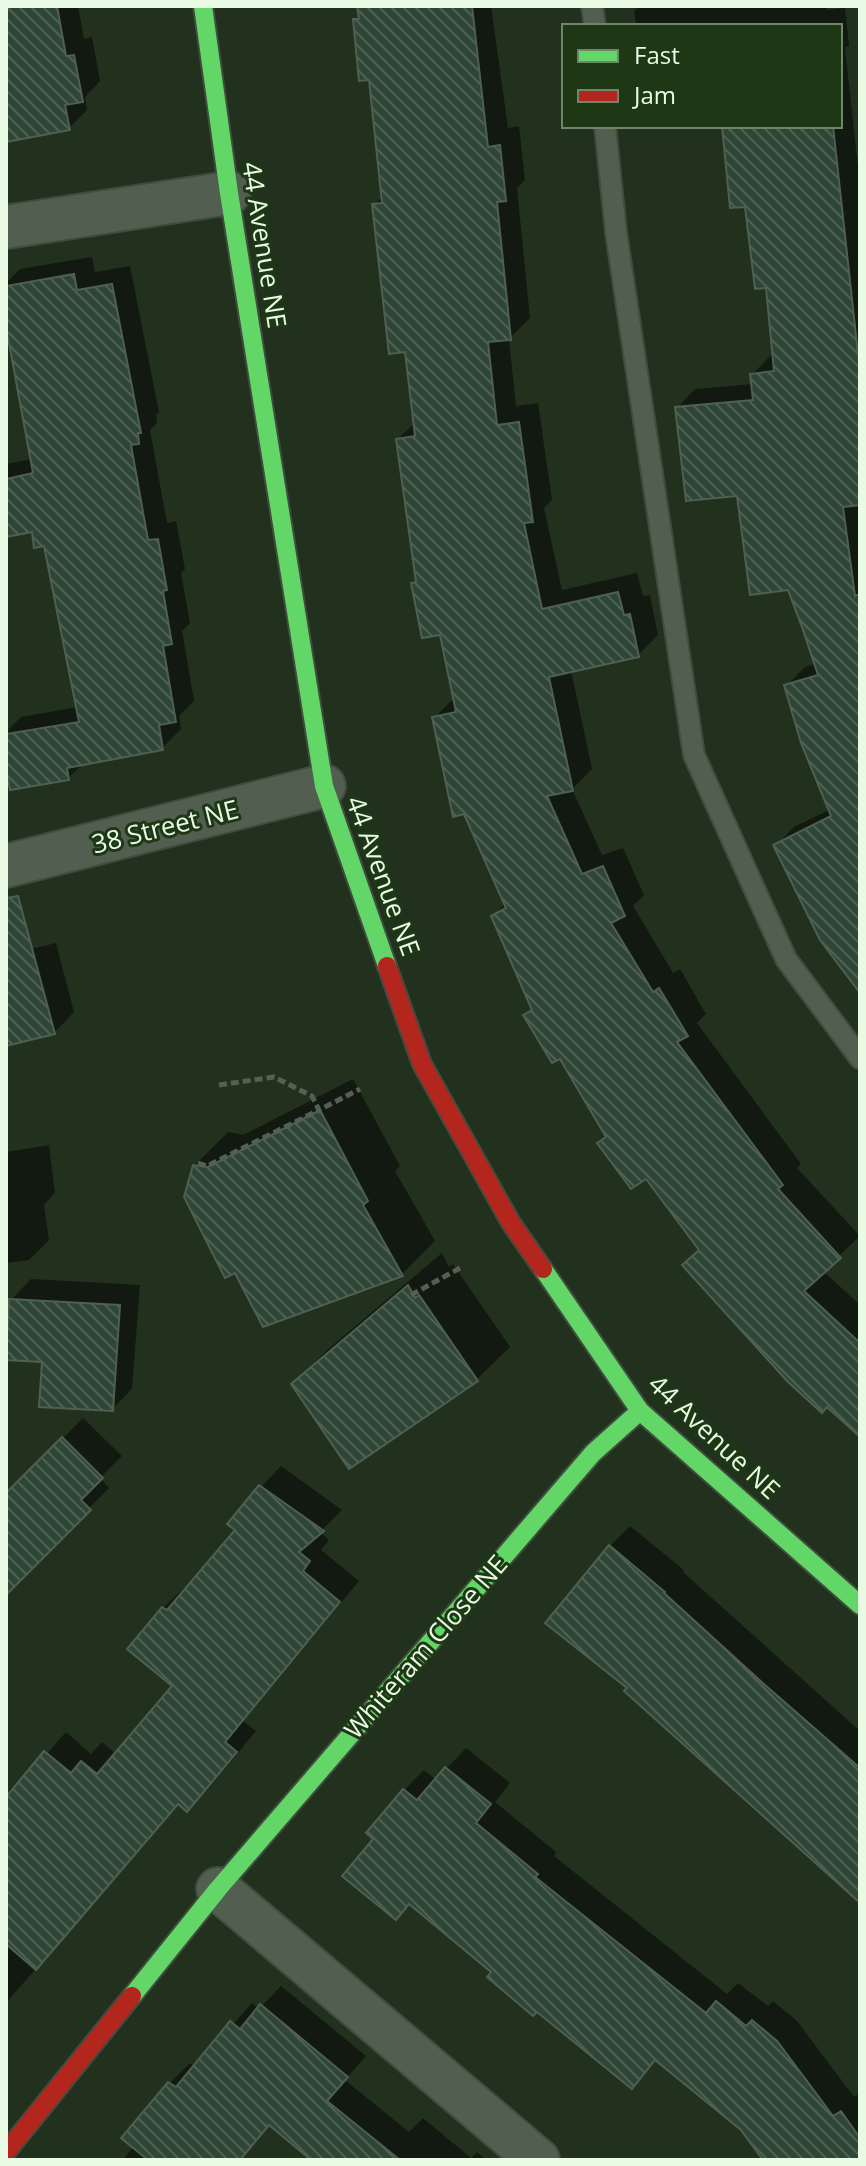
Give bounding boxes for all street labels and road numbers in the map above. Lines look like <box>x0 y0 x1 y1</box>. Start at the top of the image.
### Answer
street label: 44 Avenue NE <box>234 159 296 331</box>
street label: 38 Street NE <box>88 790 242 862</box>
street label: 44 Avenue NE <box>338 791 430 961</box>
street label: 44 Avenue NE <box>641 1366 788 1507</box>
street label: Whiteram Close NE <box>335 1547 515 1746</box>

